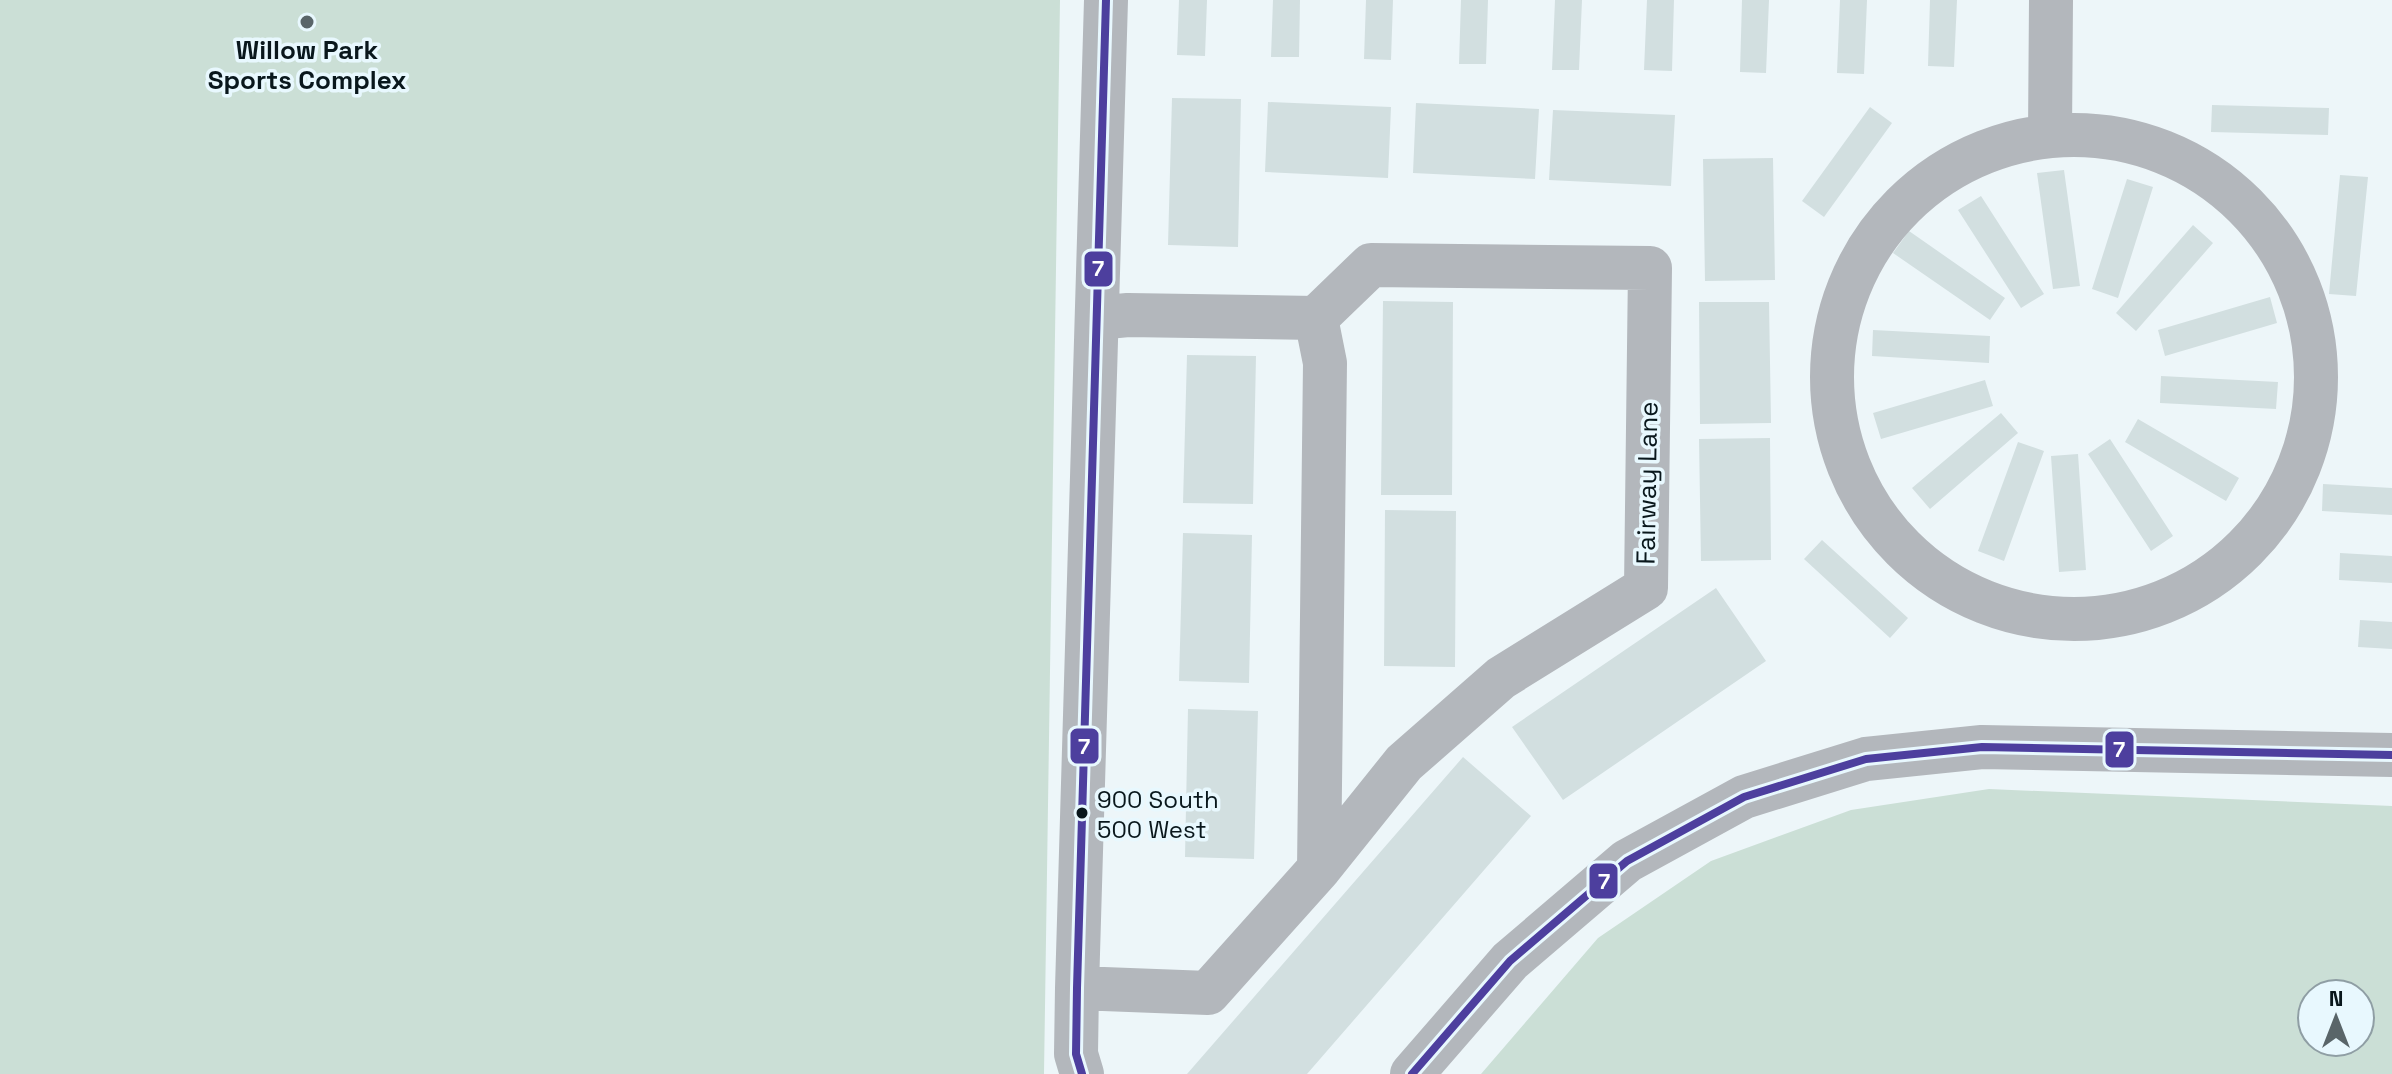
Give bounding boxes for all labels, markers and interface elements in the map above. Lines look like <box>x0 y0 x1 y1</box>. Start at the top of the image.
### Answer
marker: Willow Park Sports Complex <box>298 13 316 31</box>
place label: Willow Park Sports Complex <box>208 33 406 97</box>
line badge: 7 <box>1083 250 1114 288</box>
text: 7 <box>1092 254 1104 282</box>
street label: Fairway Lane <box>1629 401 1665 565</box>
line badge: 7 <box>1069 727 1100 765</box>
line badge: 7 <box>2104 730 2135 769</box>
text: 7 <box>1078 732 1090 760</box>
text: 7 <box>2113 735 2125 763</box>
place label: 900 South 500 West <box>1097 784 1219 845</box>
marker: 900 South 500 West <box>1074 805 1090 821</box>
line badge: 7 <box>1588 862 1619 900</box>
text: 7 <box>1598 867 1610 895</box>
north arrow <box>2296 978 2376 1058</box>
text: N <box>2329 984 2343 1012</box>

